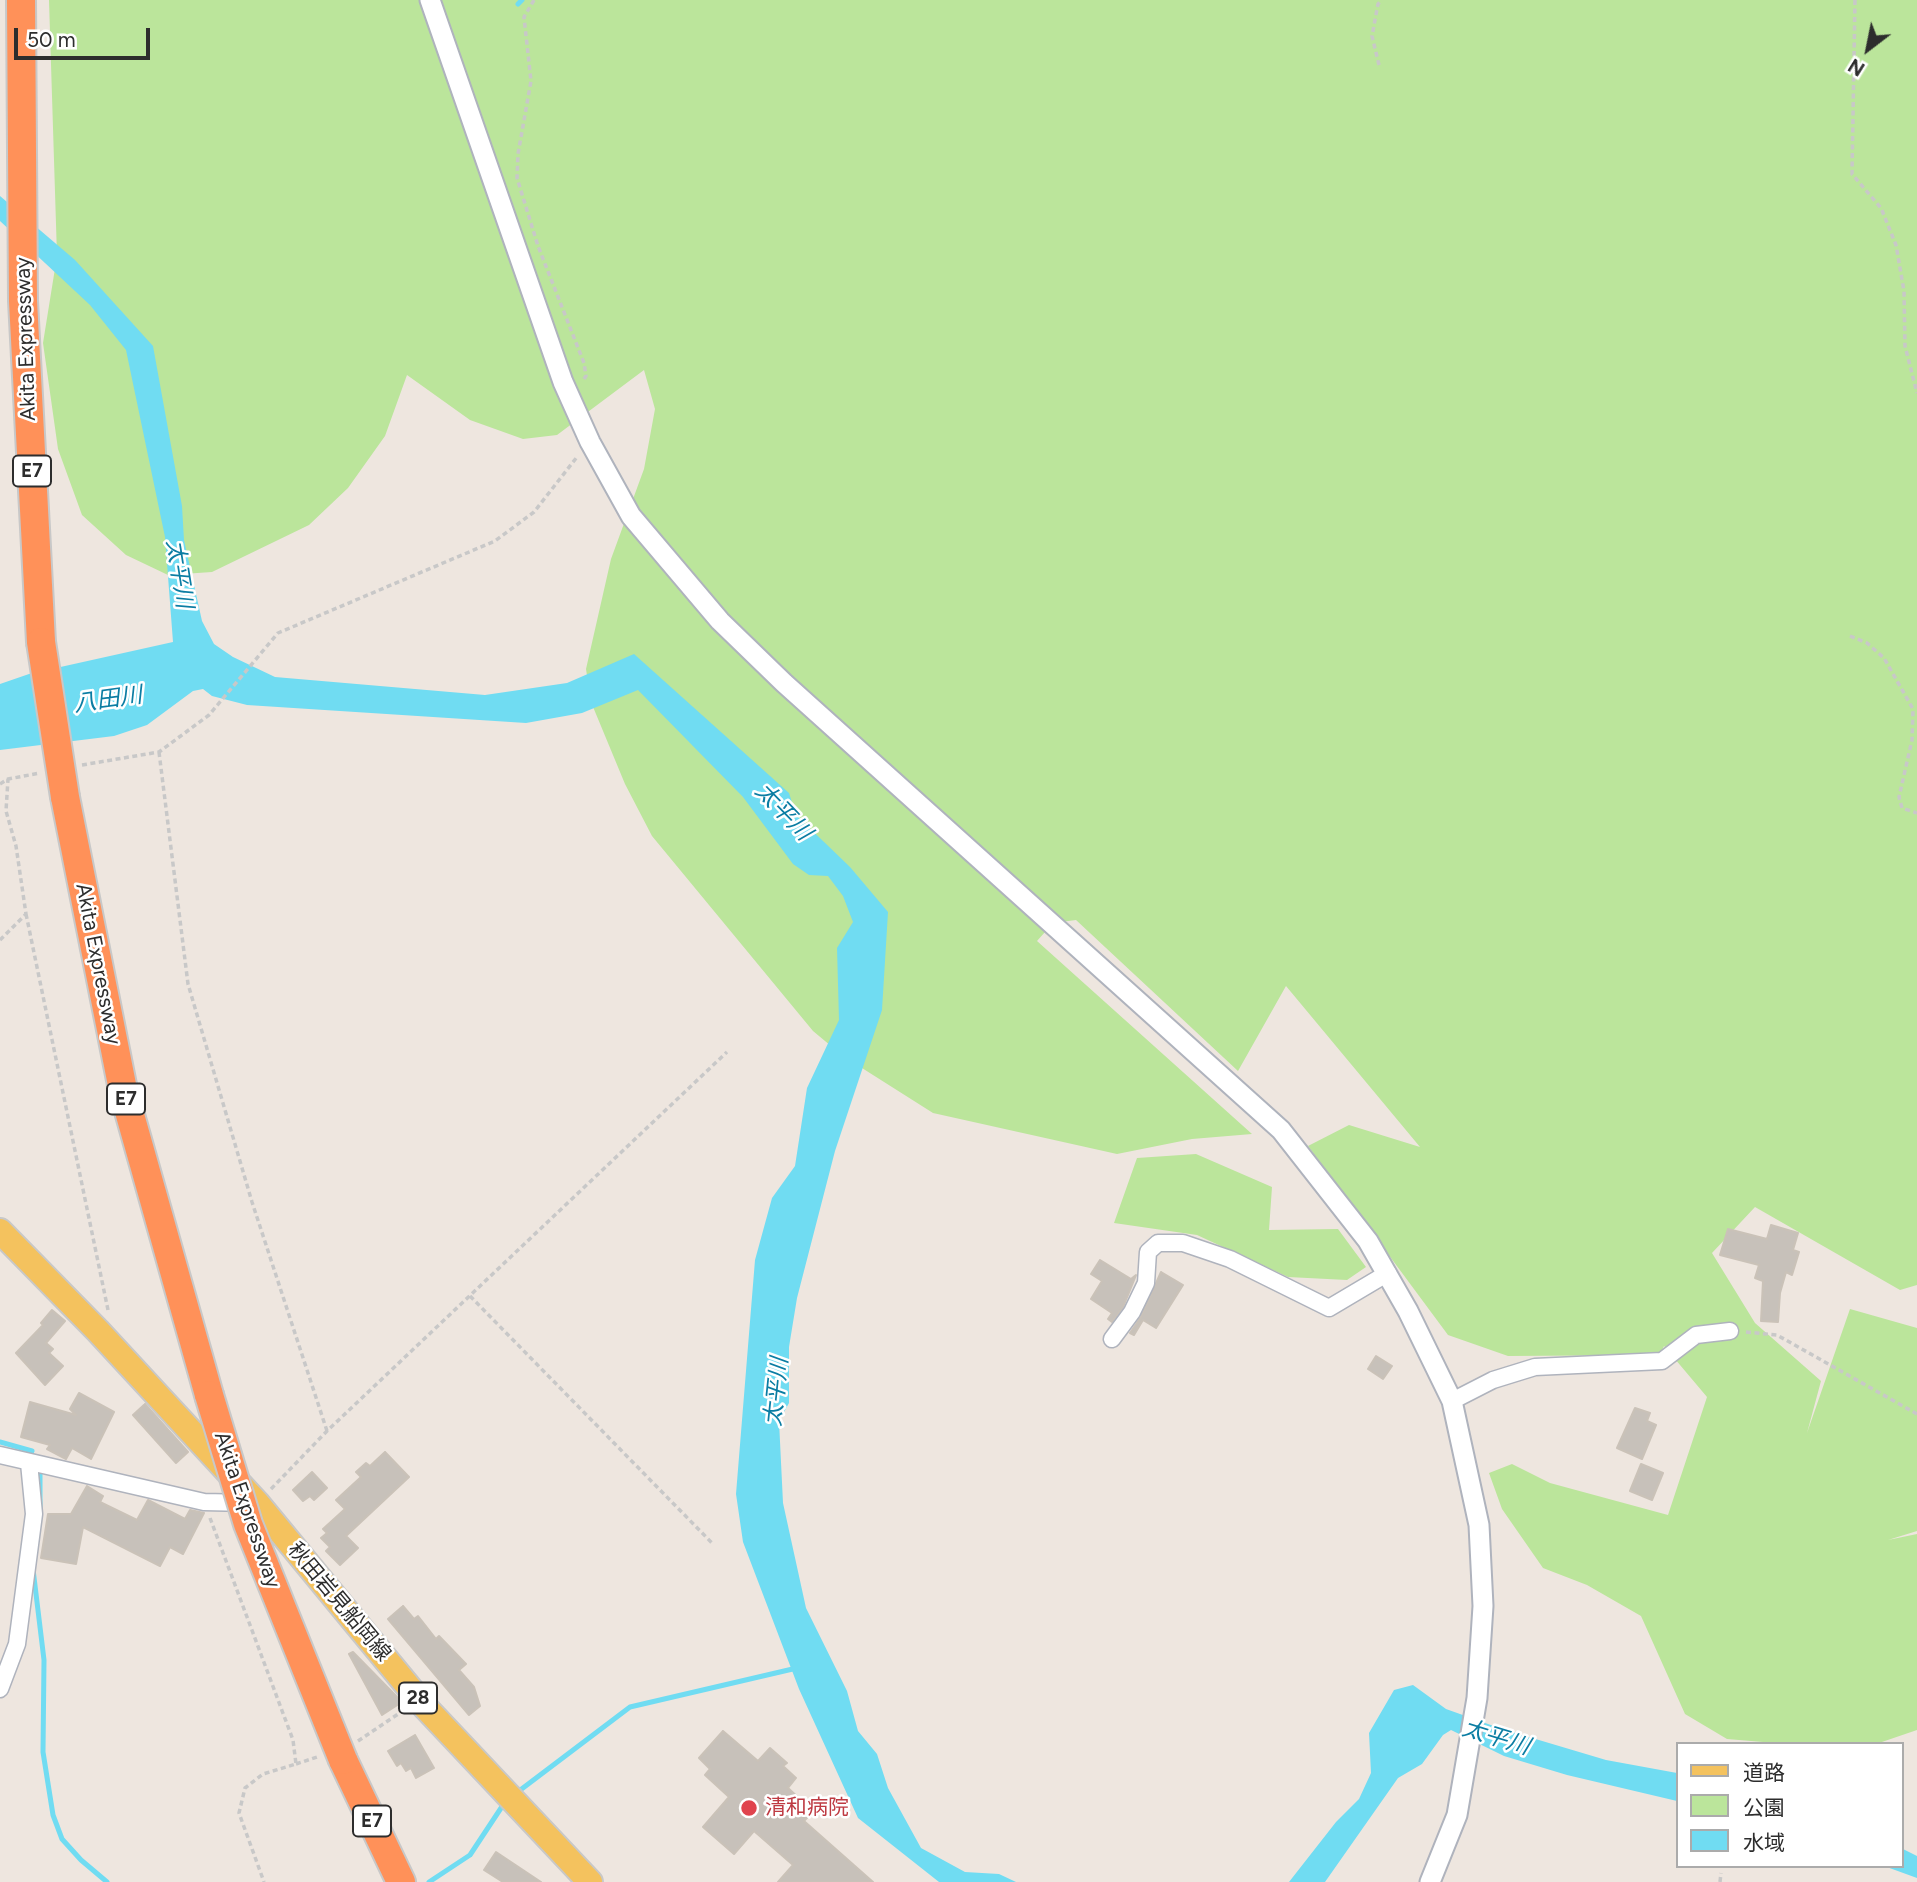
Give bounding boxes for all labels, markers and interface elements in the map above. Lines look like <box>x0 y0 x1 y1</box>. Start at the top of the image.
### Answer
scale bar <box>18 14 154 58</box>
north arrow <box>1833 14 1903 84</box>
text: 50 m <box>27 27 76 52</box>
text: N <box>1844 54 1869 81</box>
street label: Akita Expressway <box>11 257 41 421</box>
road number: E7 <box>13 456 51 486</box>
water label: 太平川 <box>160 538 198 610</box>
water label: 八田川 <box>72 682 144 718</box>
water label: 太平川 <box>749 778 817 846</box>
street label: Akita Expressway <box>70 881 126 1047</box>
road number: E7 <box>107 1084 145 1114</box>
water label: 太平川 <box>760 1356 794 1428</box>
street label: Akita Expressway <box>208 1428 286 1592</box>
street label: 秋田岩見船岡線 <box>282 1538 396 1666</box>
road number: 28 <box>399 1682 437 1714</box>
water label: 太平川 <box>1459 1715 1533 1761</box>
legend <box>1675 1742 1903 1868</box>
text: 道路 <box>1743 1760 1785 1785</box>
place label: 清和病院 <box>765 1795 849 1821</box>
text: 公園 <box>1743 1795 1785 1820</box>
marker: 清和病院 <box>739 1798 759 1818</box>
road number: E7 <box>353 1806 391 1837</box>
text: 水域 <box>1743 1830 1785 1855</box>

